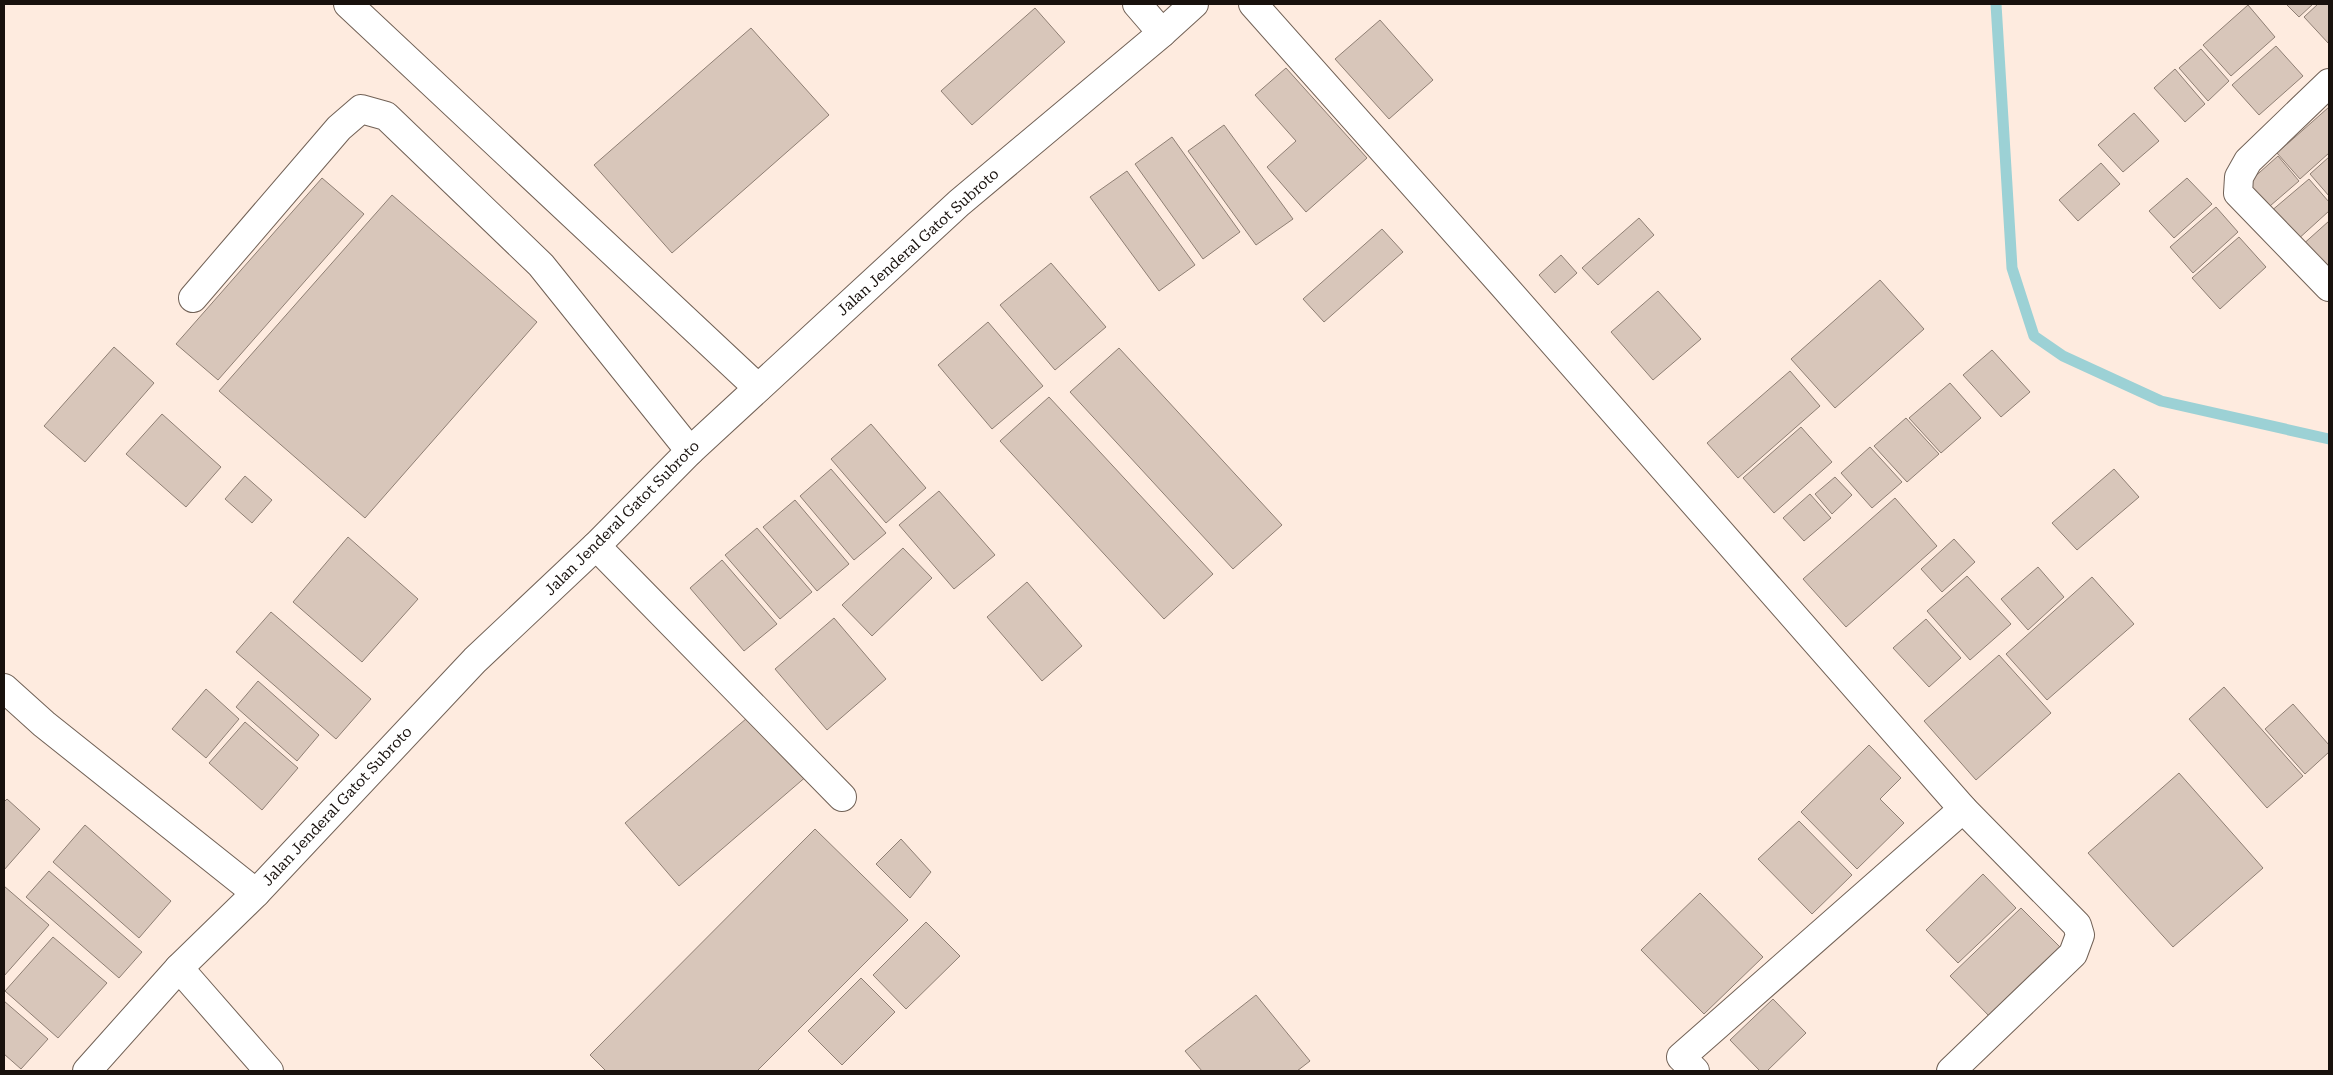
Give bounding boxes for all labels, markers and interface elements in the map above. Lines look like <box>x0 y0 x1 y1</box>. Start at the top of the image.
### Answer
street label: Jalan Jenderal Gatot Subroto <box>833 165 1003 319</box>
street label: Jalan Jenderal Gatot Subroto <box>541 437 703 599</box>
street label: Jalan Jenderal Gatot Subroto <box>258 723 416 889</box>

